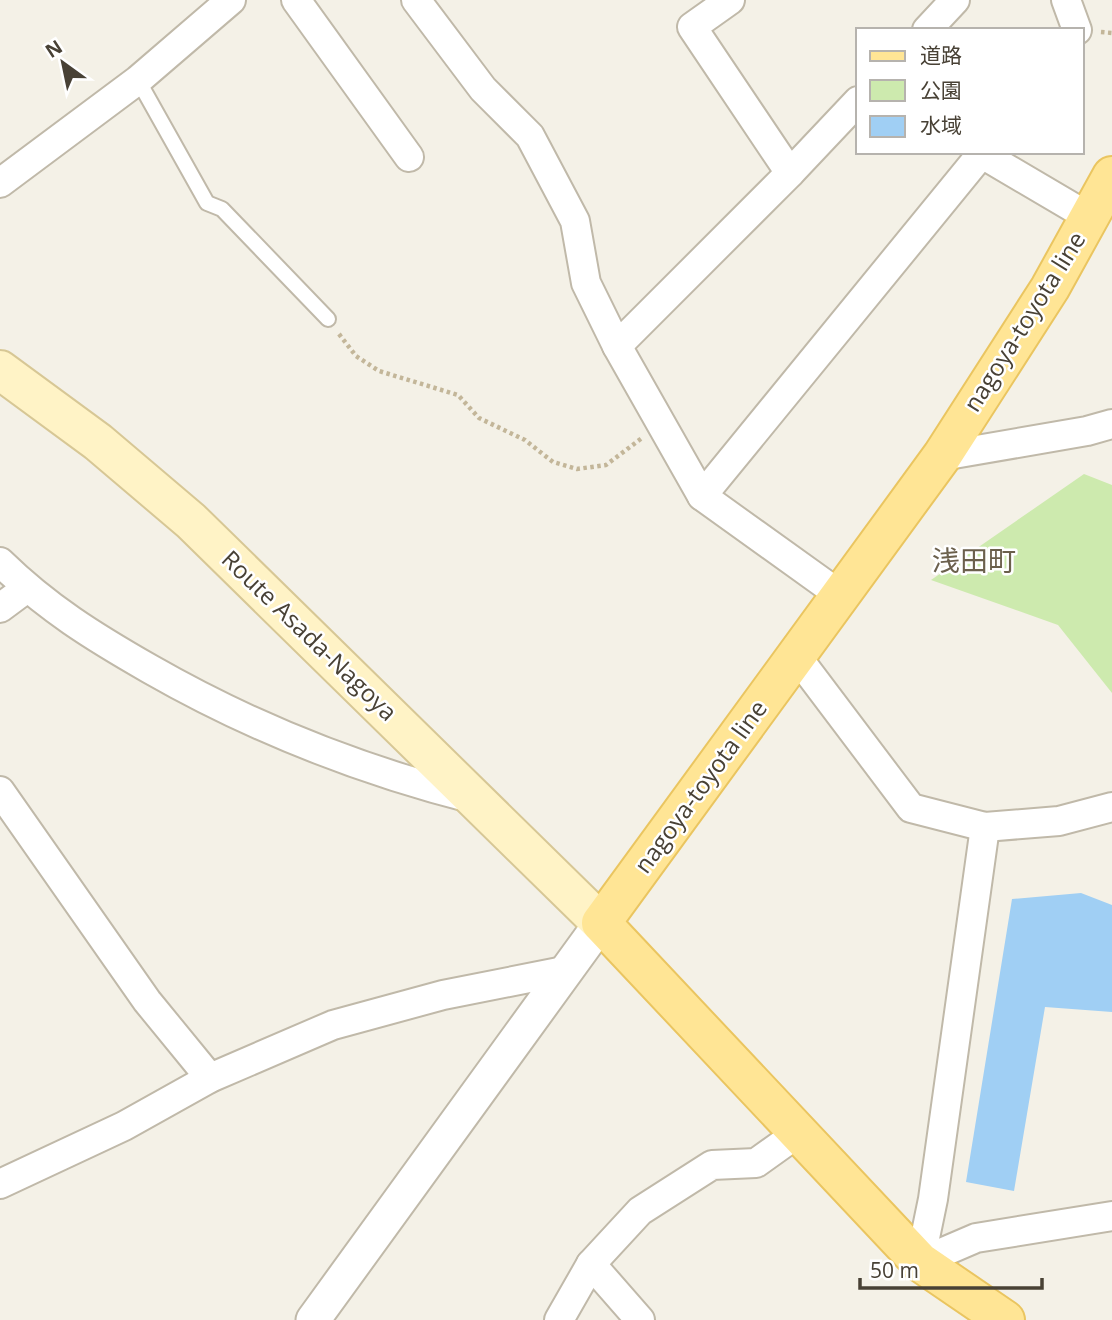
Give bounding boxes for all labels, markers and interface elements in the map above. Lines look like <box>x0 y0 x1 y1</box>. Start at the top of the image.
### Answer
north arrow <box>28 28 98 98</box>
legend <box>856 28 1084 154</box>
text: N <box>40 34 67 64</box>
text: 道路 <box>920 41 962 69</box>
text: 公園 <box>920 76 962 104</box>
text: 水域 <box>920 111 962 139</box>
street label: nagoya-toyota line <box>955 225 1092 418</box>
district label: 浅田町 <box>932 541 1016 579</box>
street label: Route Asada-Nagoya <box>215 542 405 727</box>
street label: nagoya-toyota line <box>626 693 774 879</box>
scale bar <box>860 1246 1042 1290</box>
text: 50 m <box>870 1256 919 1284</box>

